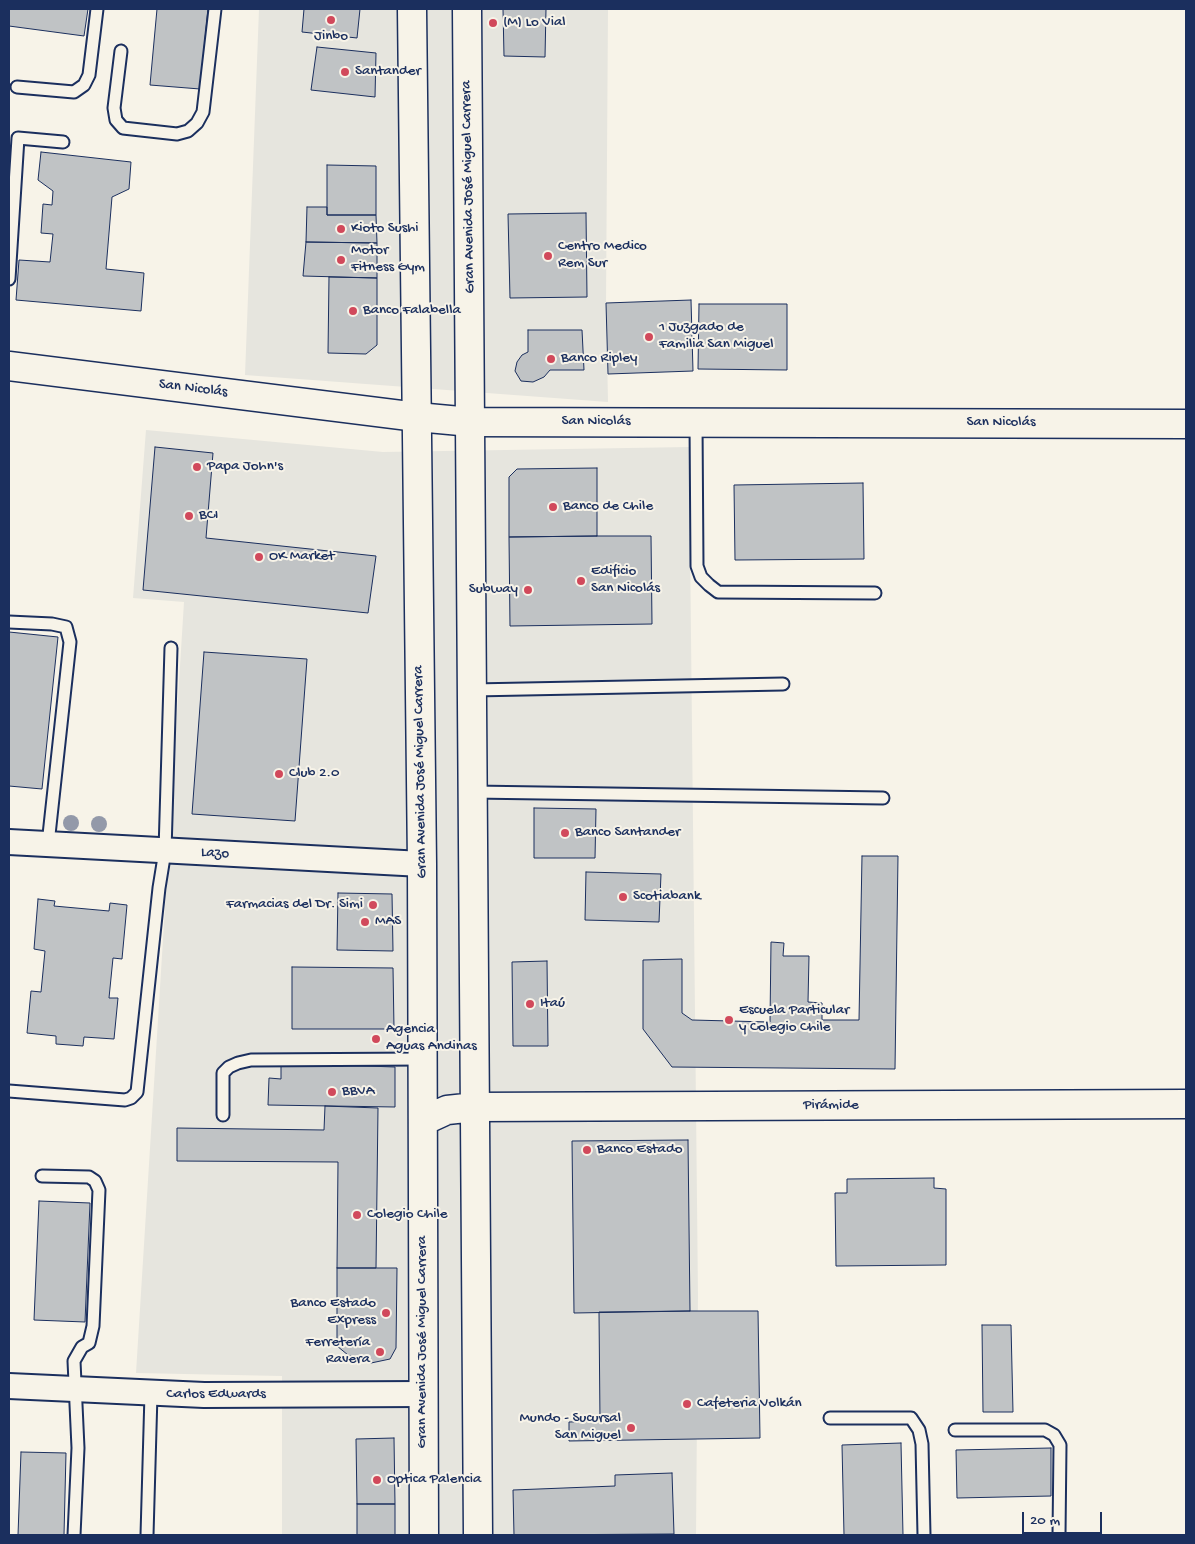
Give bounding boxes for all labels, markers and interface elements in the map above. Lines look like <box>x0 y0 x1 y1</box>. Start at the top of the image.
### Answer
marker: Jinbo <box>325 14 337 26</box>
place label: (M) Lo Vial <box>503 14 566 32</box>
marker: (M) Lo Vial <box>487 17 499 29</box>
place label: Jinbo <box>314 28 348 46</box>
place label: Santander <box>355 63 421 81</box>
marker: Santander <box>339 66 351 78</box>
street label: Gran Avenida José Miguel Carrera <box>458 80 480 294</box>
place label: Kioto Sushi <box>351 220 419 238</box>
marker: Kioto Sushi <box>335 223 347 235</box>
place label: Centro Medico Rem Sur <box>558 238 647 273</box>
place label: Motor Fitness Gym <box>351 242 425 277</box>
marker: Centro Medico Rem Sur <box>542 250 554 262</box>
marker: Motor Fitness Gym <box>335 254 347 266</box>
place label: Banco Falabella <box>363 302 461 320</box>
marker: Banco Falabella <box>347 305 359 317</box>
place label: 1 Juzgado de Familia San Miguel <box>659 319 774 354</box>
marker: 1 Juzgado de Familia San Miguel <box>643 331 655 343</box>
place label: Banco Ripley <box>561 350 637 368</box>
marker: Banco Ripley <box>545 353 557 365</box>
street label: San Nicolás <box>158 376 228 402</box>
street label: San Nicolás <box>561 413 631 431</box>
street label: San Nicolás <box>966 414 1036 432</box>
place label: Papa John's <box>207 458 283 476</box>
marker: Papa John's <box>191 461 203 473</box>
place label: Banco de Chile <box>563 498 653 516</box>
marker: Banco de Chile <box>547 501 559 513</box>
place label: BCI <box>199 507 218 525</box>
marker: BCI <box>183 510 195 522</box>
place label: OK Market <box>269 548 334 566</box>
marker: OK Market <box>253 551 265 563</box>
place label: Edificio San Nicolás <box>591 563 660 598</box>
marker: Edificio San Nicolás <box>575 575 587 587</box>
place label: Subway <box>469 581 518 599</box>
marker: Subway <box>522 584 534 596</box>
street label: Gran Avenida José Miguel Carrera <box>410 665 432 879</box>
place label: Club 2.0 <box>289 765 340 783</box>
marker: Club 2.0 <box>273 768 285 780</box>
place label: Banco Santander <box>575 824 680 842</box>
marker: Banco Santander <box>559 827 571 839</box>
street label: Lazo <box>200 844 230 864</box>
place label: Scotiabank <box>633 888 701 906</box>
marker: Scotiabank <box>617 891 629 903</box>
place label: Farmacias del Dr. Simi <box>226 896 363 914</box>
marker: Farmacias del Dr. Simi <box>367 899 379 911</box>
place label: MAS <box>375 913 401 931</box>
marker: MAS <box>359 916 371 928</box>
place label: Itaú <box>540 995 565 1013</box>
marker: Itaú <box>524 998 536 1010</box>
place label: Escuela Particular y Colegio Chile <box>739 1002 849 1037</box>
marker: Escuela Particular y Colegio Chile <box>723 1014 735 1026</box>
place label: Agencia Aguas Andinas <box>386 1021 477 1056</box>
marker: Agencia Aguas Andinas <box>370 1033 382 1045</box>
place label: BBVA <box>342 1083 375 1101</box>
marker: BBVA <box>326 1086 338 1098</box>
street label: Pirámide <box>803 1097 859 1115</box>
place label: Banco Estado <box>597 1141 682 1159</box>
marker: Banco Estado <box>581 1144 593 1156</box>
place label: Colegio Chile <box>367 1206 448 1224</box>
marker: Colegio Chile <box>351 1209 363 1221</box>
street label: Gran Avenida José Miguel Carrera <box>414 1236 432 1448</box>
place label: Banco Estado Express <box>291 1295 376 1330</box>
marker: Banco Estado Express <box>380 1307 392 1319</box>
place label: Ferretería Ravera <box>305 1334 370 1369</box>
marker: Ferretería Ravera <box>374 1346 386 1358</box>
street label: Carlos Edwards <box>166 1386 266 1404</box>
place label: Cafeteria Volkán <box>697 1395 802 1413</box>
marker: Cafeteria Volkán <box>681 1398 693 1410</box>
place label: Mundo - Sucursal San Miguel <box>519 1410 621 1445</box>
marker: Mundo - Sucursal San Miguel <box>625 1422 637 1434</box>
place label: Optica Palencia <box>387 1471 481 1489</box>
marker: Optica Palencia <box>371 1474 383 1486</box>
scale bar <box>1025 1502 1105 1534</box>
text: 20 m <box>1030 1512 1060 1530</box>

